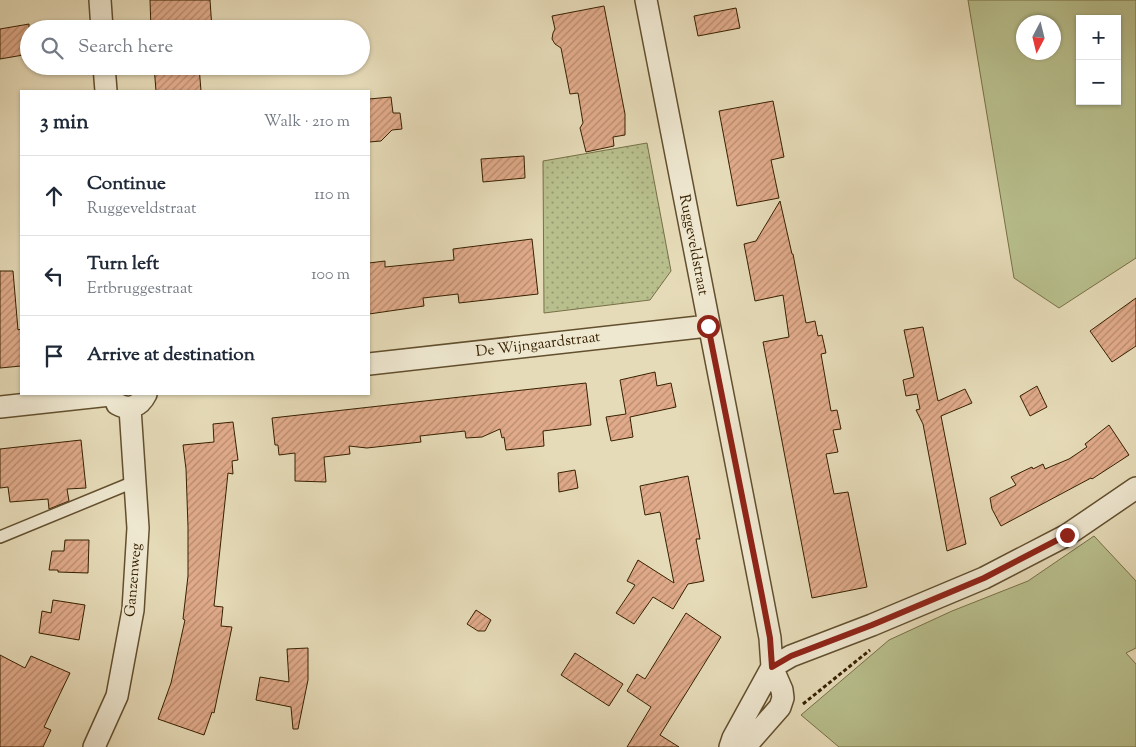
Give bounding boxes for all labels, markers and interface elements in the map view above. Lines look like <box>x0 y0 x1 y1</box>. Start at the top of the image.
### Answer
north arrow <box>1016 15 1061 60</box>
map controls <box>1076 15 1121 105</box>
button: + <box>1076 15 1121 60</box>
search box <box>20 20 370 75</box>
icon: search <box>38 34 66 62</box>
text: Search here <box>78 34 173 61</box>
button: − <box>1076 60 1121 105</box>
text: 3 min <box>40 108 89 138</box>
text: Walk · 210 m <box>264 111 350 134</box>
text: Continue <box>87 171 166 198</box>
icon: ahead <box>40 182 68 210</box>
text: 110 m <box>314 184 350 207</box>
street label: Ruggeveldstraat <box>673 193 713 297</box>
text: Ruggeveldstraat <box>87 198 196 221</box>
text: Turn left <box>87 251 159 278</box>
icon: left <box>40 262 68 290</box>
text: 100 m <box>311 264 350 287</box>
text: Ertbruggestraat <box>87 278 193 301</box>
route start <box>697 315 720 338</box>
street label: De Wijngaardstraat <box>474 327 602 363</box>
icon: arrive <box>40 342 68 370</box>
text: Arrive at destination <box>87 342 255 369</box>
route end <box>1056 524 1079 547</box>
street label: Ganzenweg <box>120 542 148 618</box>

